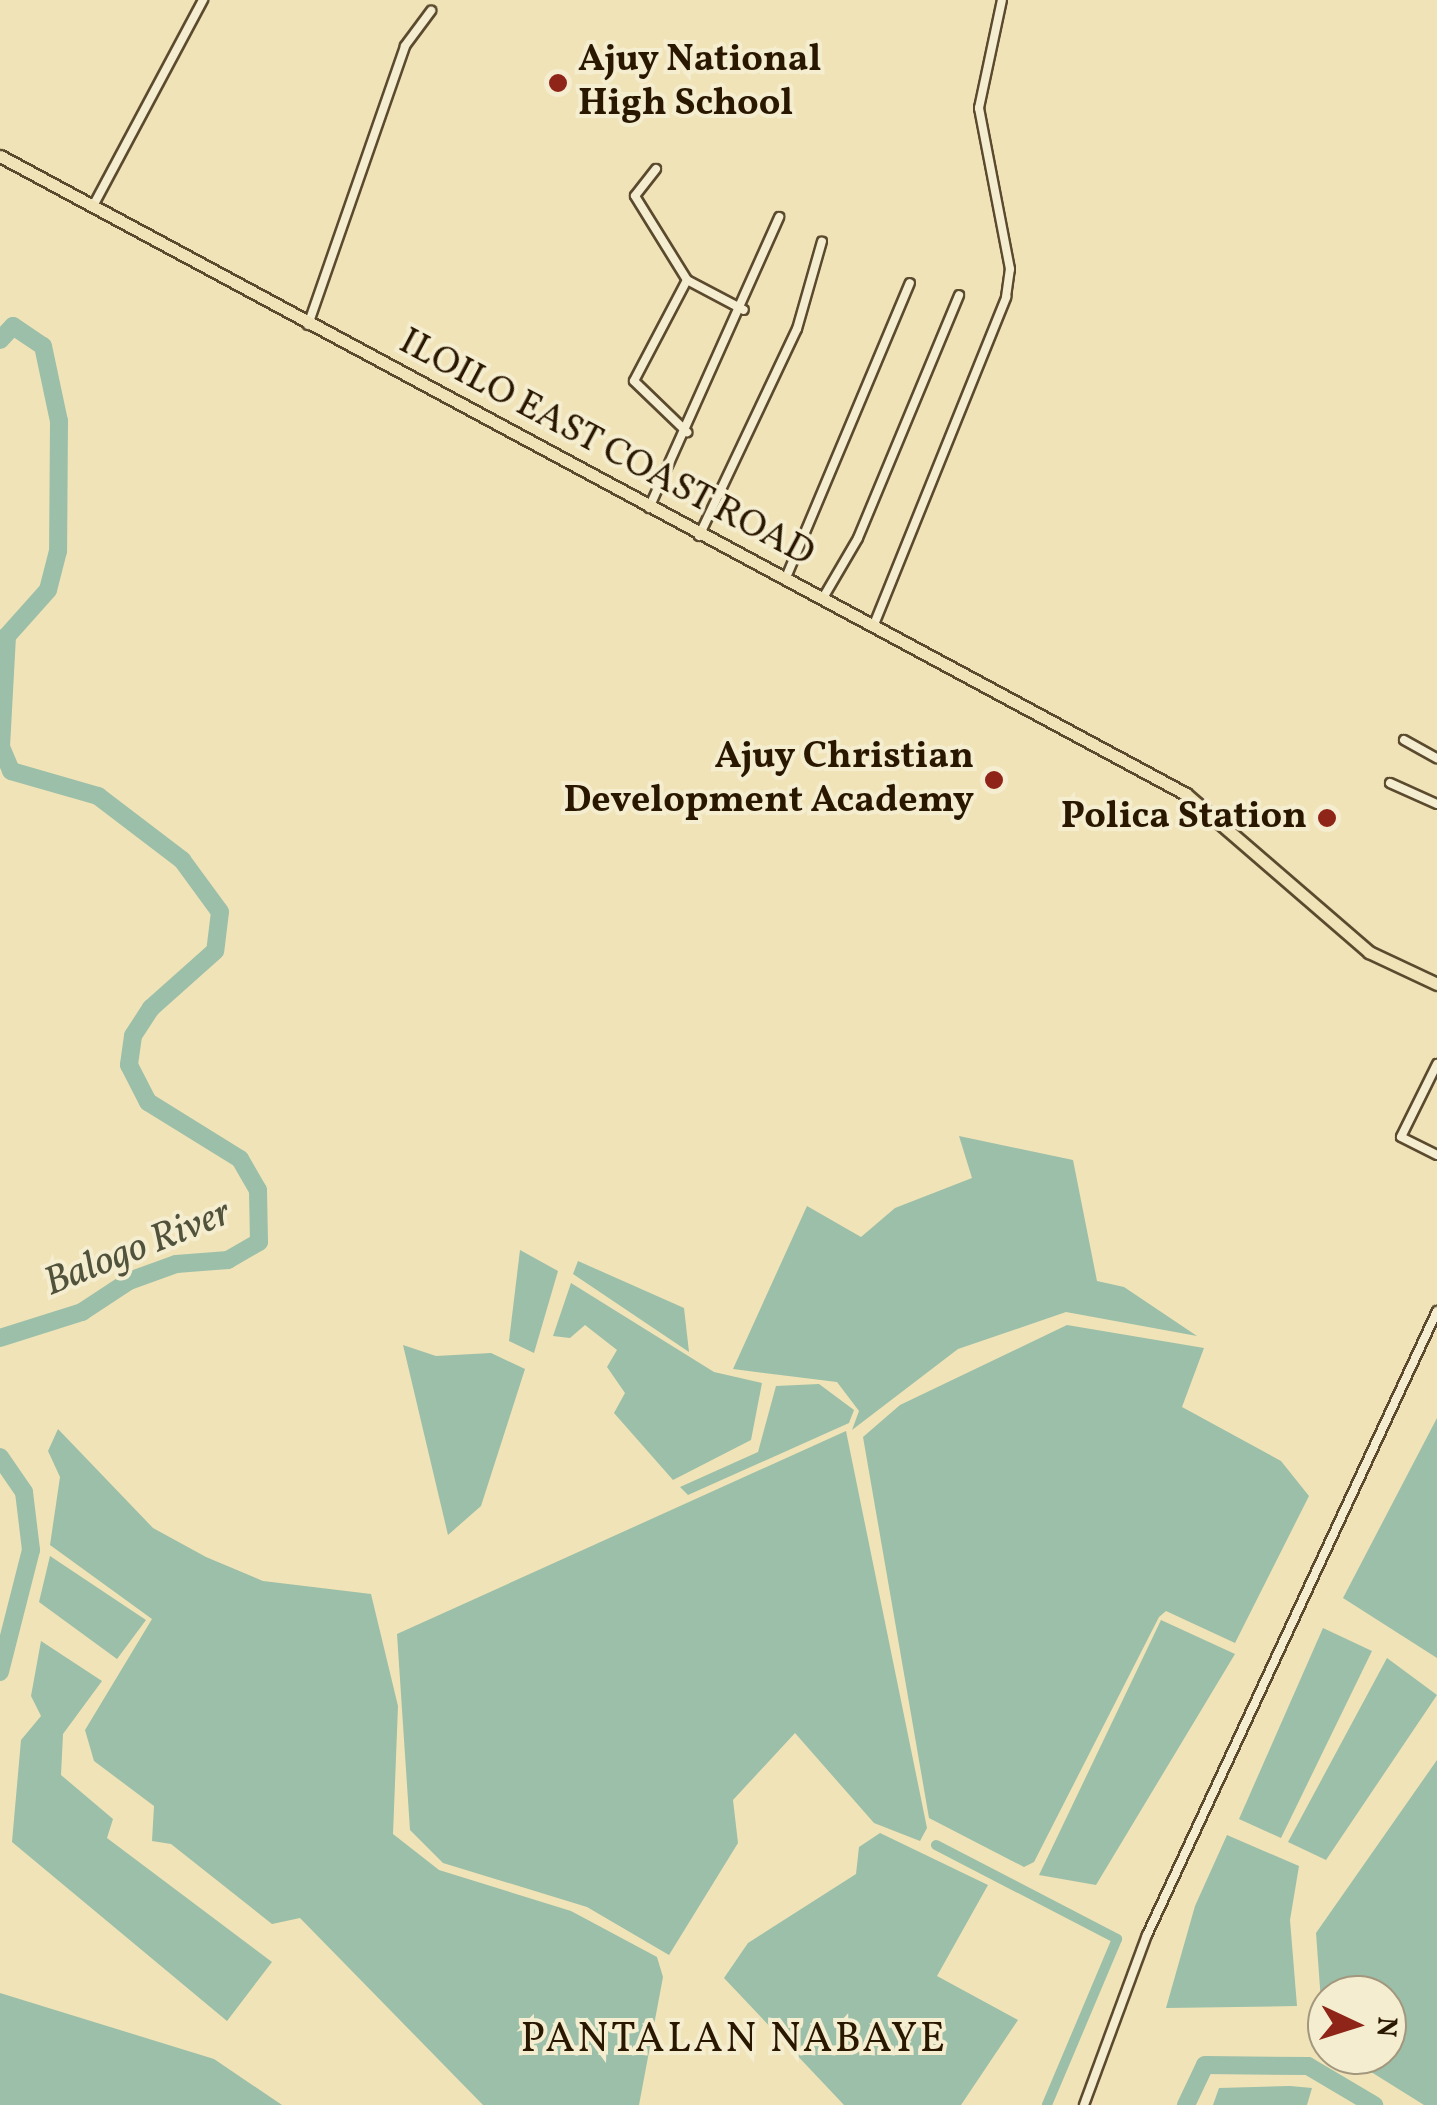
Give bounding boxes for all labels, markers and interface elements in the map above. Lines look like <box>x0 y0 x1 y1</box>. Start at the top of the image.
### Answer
place label: Ajuy National High School <box>578 38 822 127</box>
marker: Ajuy National High School <box>547 72 569 94</box>
street label: ILOILO EAST COAST ROAD <box>390 320 822 578</box>
place label: Ajuy Christian Development Academy <box>563 735 974 824</box>
marker: Ajuy Christian Development Academy <box>983 769 1005 791</box>
place label: Polica Station <box>1061 795 1307 841</box>
marker: Polica Station <box>1316 807 1338 829</box>
water label: Balogo River <box>38 1190 238 1308</box>
north arrow <box>1307 1975 1407 2075</box>
text: N <box>1365 2015 1406 2038</box>
district label: PANTALAN NABAYE <box>520 2016 948 2066</box>

